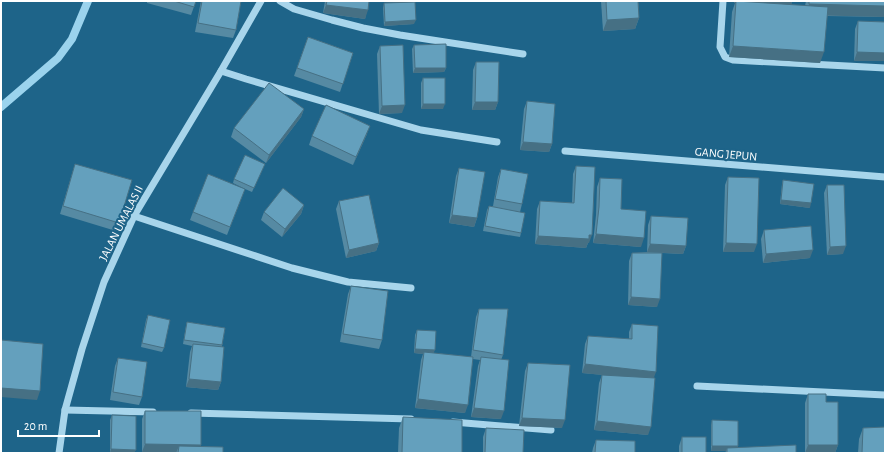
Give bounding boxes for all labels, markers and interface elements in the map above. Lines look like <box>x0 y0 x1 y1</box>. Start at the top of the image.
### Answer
street label: GANG JEPUN <box>694 145 758 163</box>
street label: JALAN UMALAS II <box>97 183 145 263</box>
scale bar <box>18 412 99 438</box>
text: 20 m <box>24 420 47 432</box>

